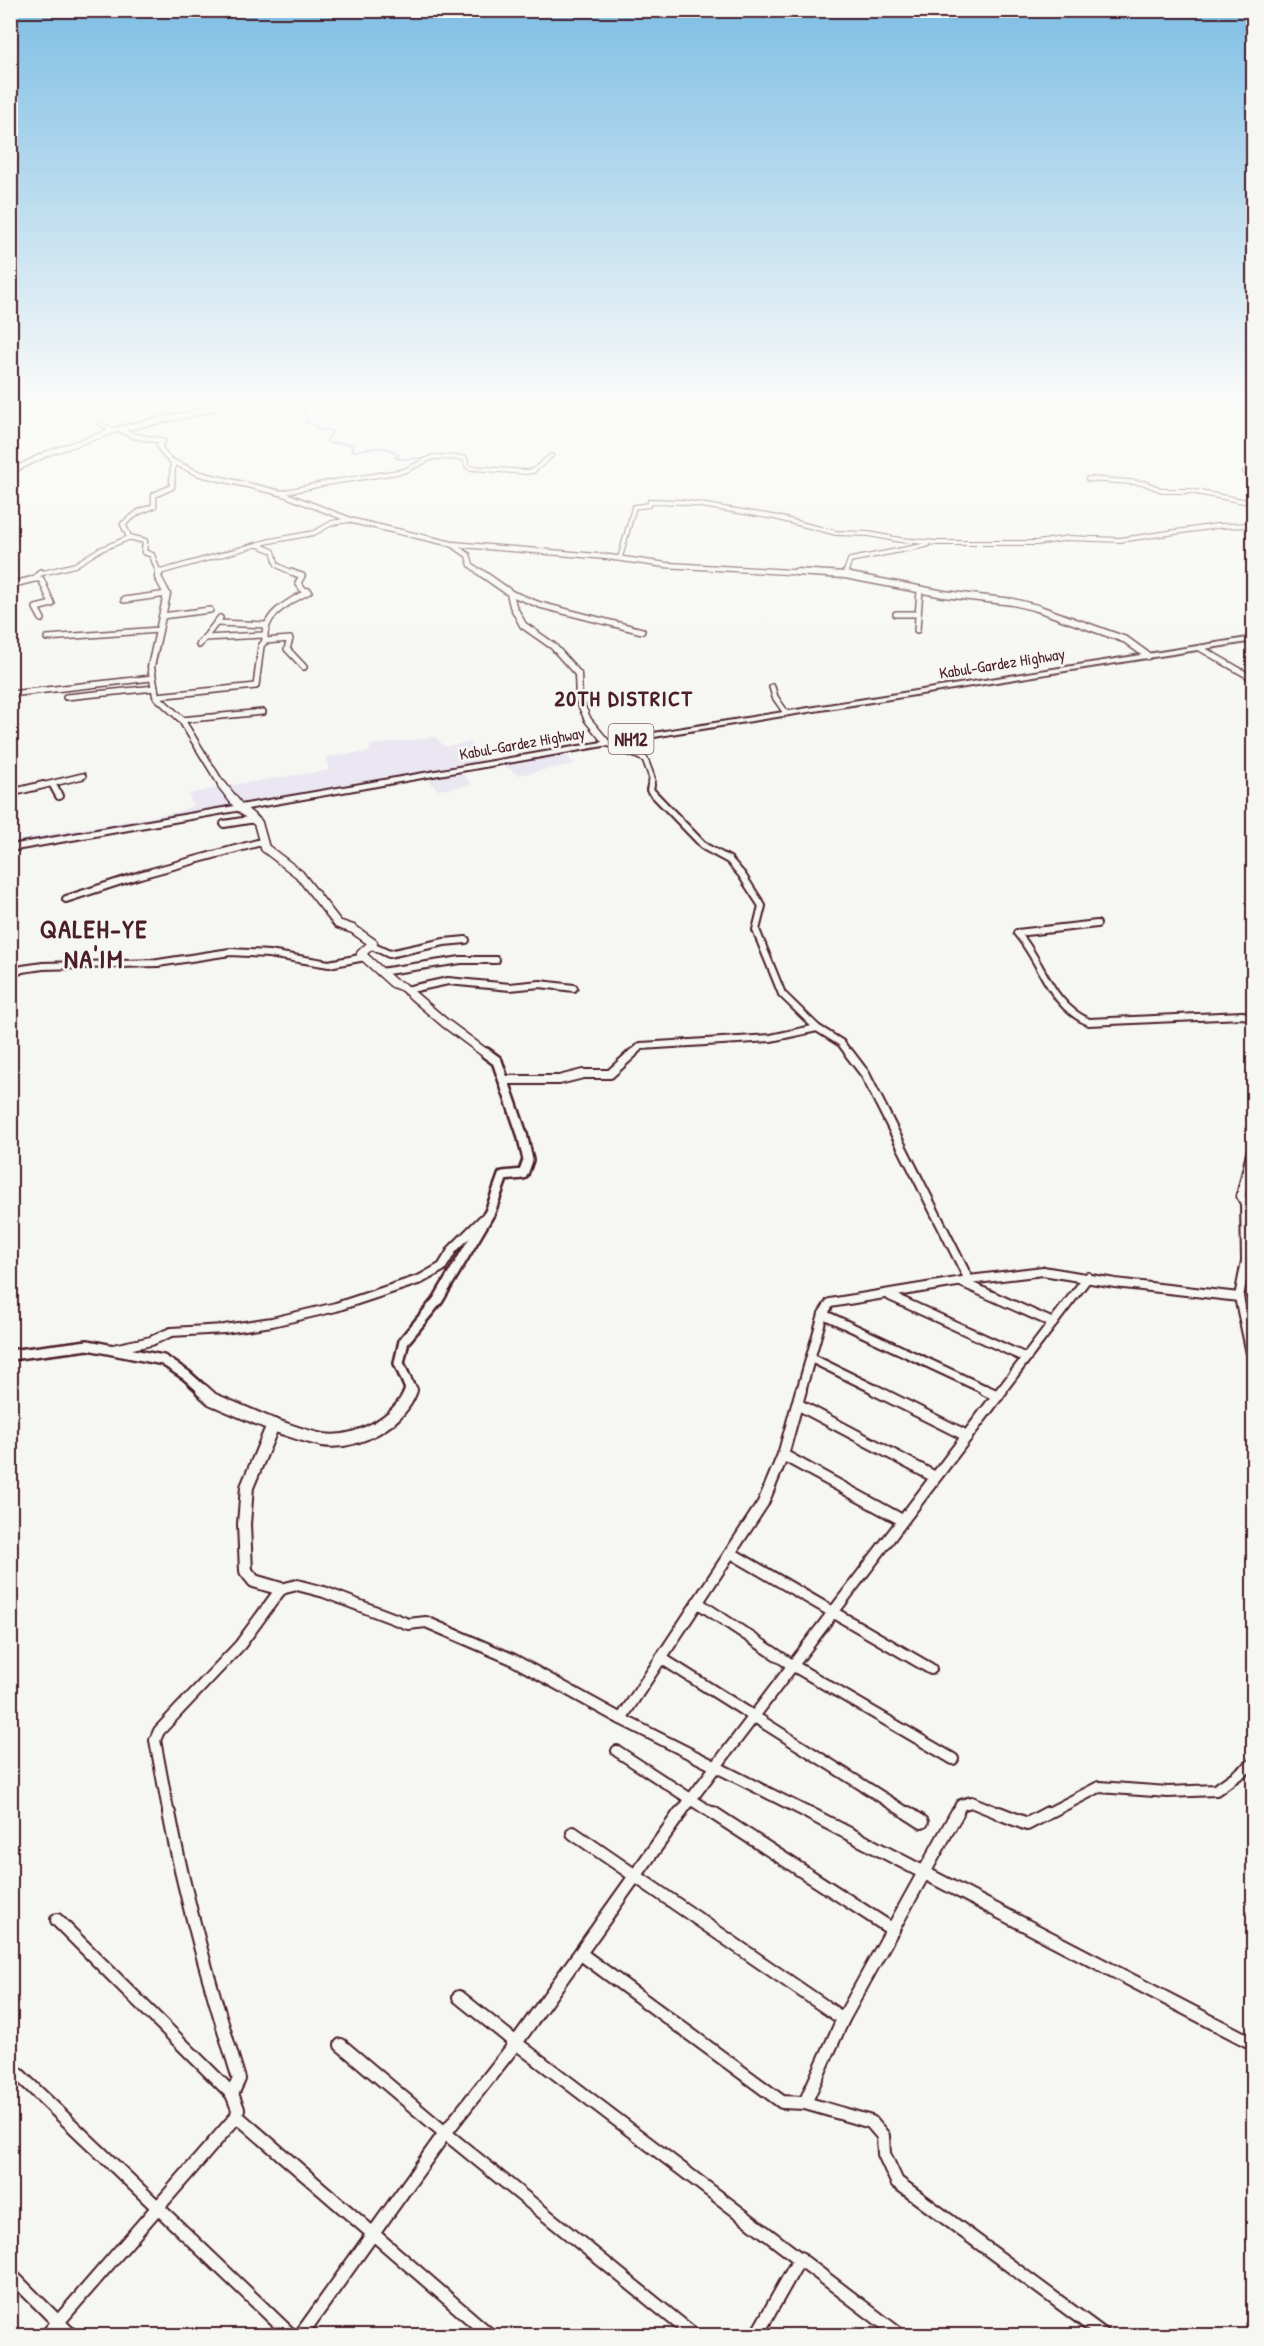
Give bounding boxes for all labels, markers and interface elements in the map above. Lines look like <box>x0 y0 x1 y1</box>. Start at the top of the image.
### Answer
street label: Kabul-Gardez Highway <box>938 642 1067 684</box>
district label: 20TH DISTRICT <box>555 683 693 713</box>
street label: Kabul-Gardez Highway <box>458 721 587 765</box>
road number: NH12 <box>608 724 654 754</box>
district label: QALEH-YE NA'IM <box>40 911 148 976</box>

